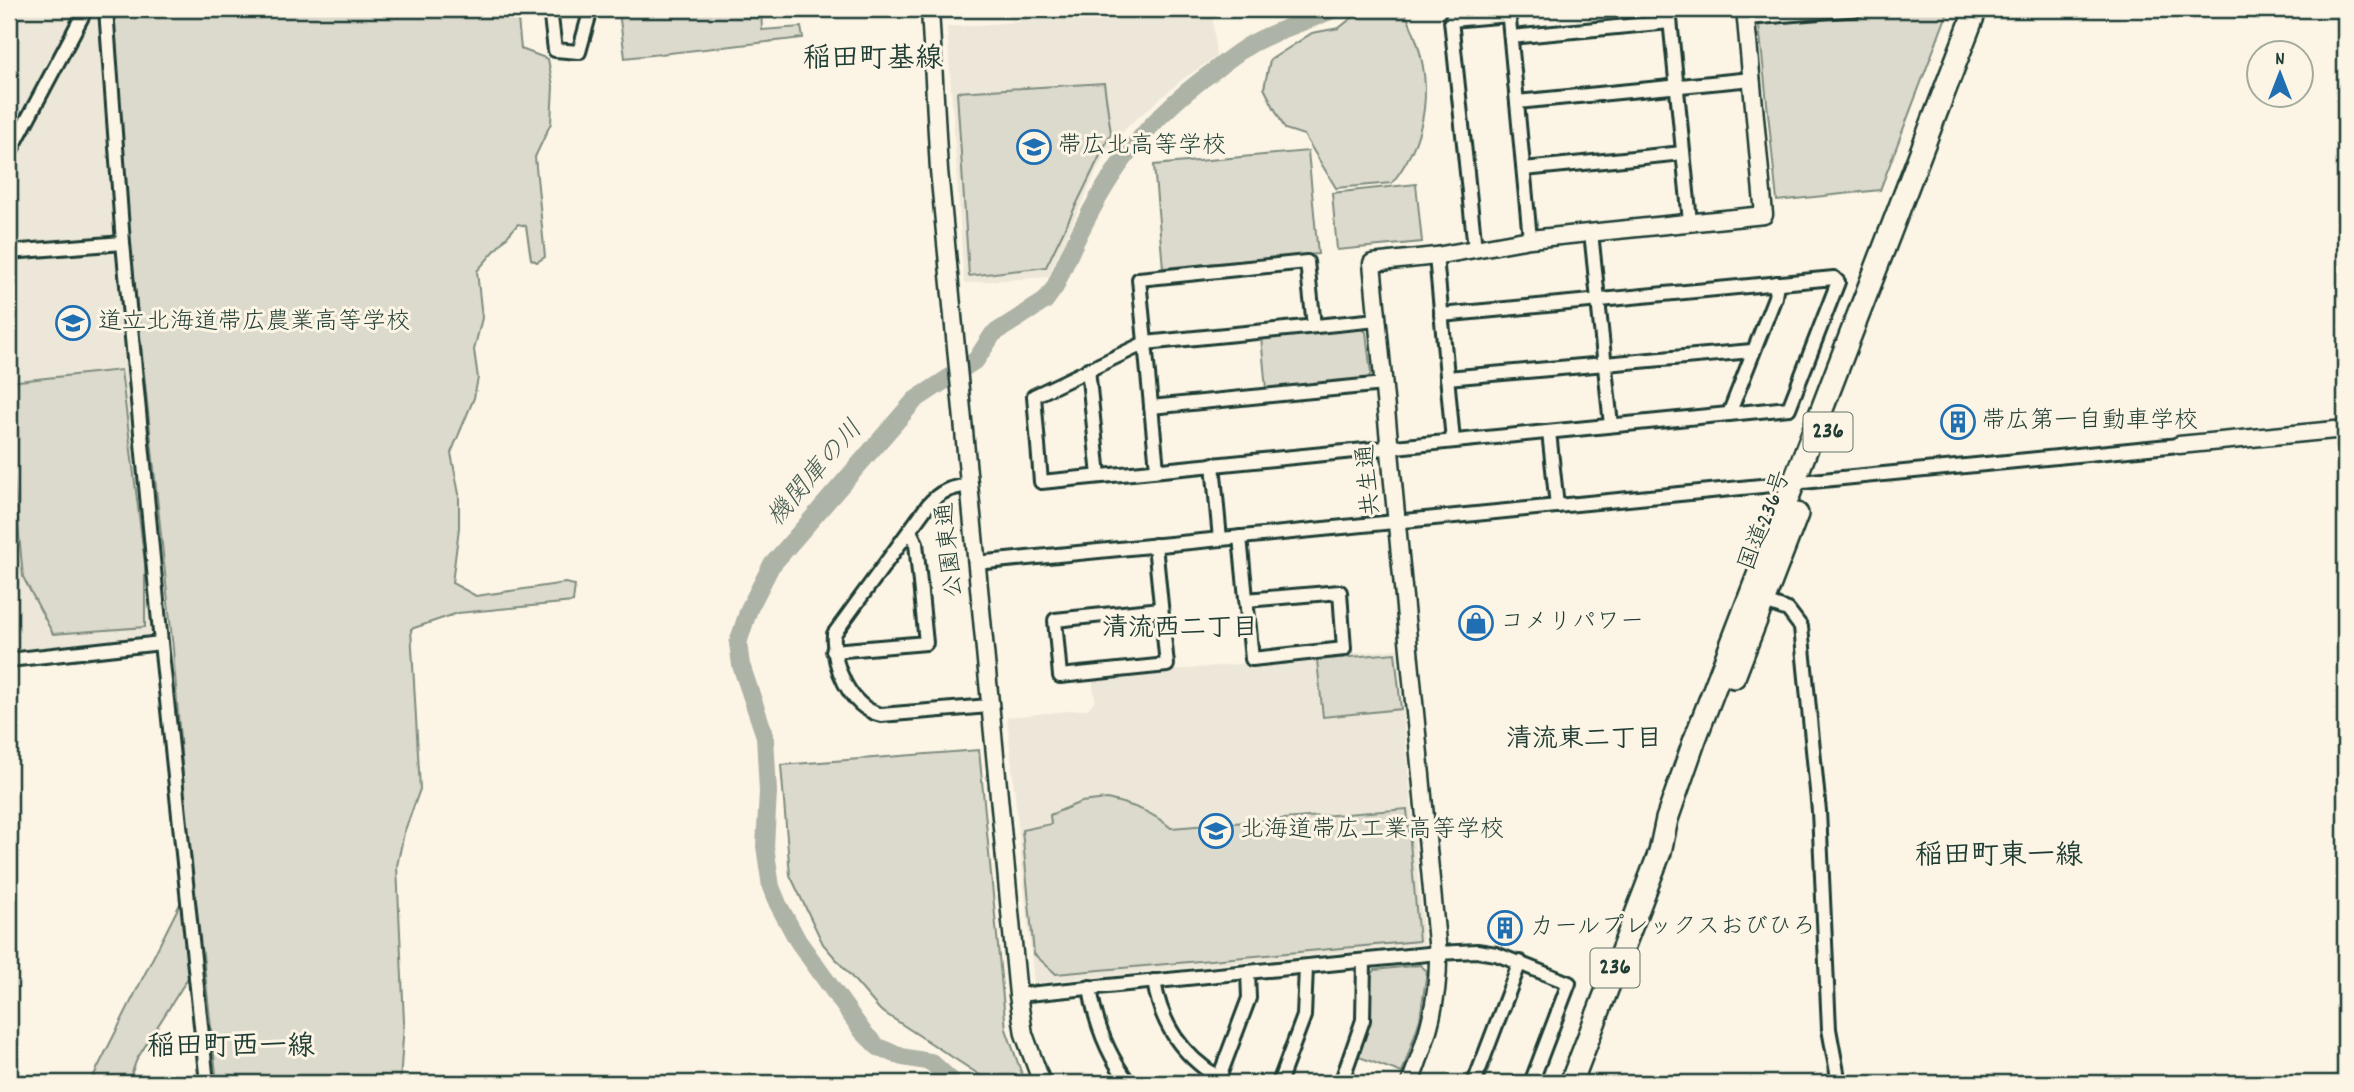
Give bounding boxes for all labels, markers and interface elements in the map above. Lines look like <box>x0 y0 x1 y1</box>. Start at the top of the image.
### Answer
north arrow <box>2246 38 2316 108</box>
district label: 稲田町基線 <box>803 41 943 81</box>
text: N <box>2275 47 2285 74</box>
school or university icon: 帯広北高等学校 <box>1015 128 1053 166</box>
place label: 帯広北高等学校 <box>1058 130 1226 164</box>
school or university icon: 道立北海道帯広農業高等学校 <box>54 304 92 342</box>
place label: 道立北海道帯広農業高等学校 <box>98 306 410 340</box>
building icon: 帯広第一自動車学校 <box>1939 403 1977 441</box>
place label: 帯広第一自動車学校 <box>1982 405 2198 439</box>
road number: 236 <box>1804 412 1853 452</box>
water label: 機関庫の川 <box>759 413 873 535</box>
street label: 共生通 <box>1350 443 1390 517</box>
street label: 国道236号 <box>1731 466 1801 576</box>
street label: 公園東通 <box>929 500 973 600</box>
shop icon: コメリパワー <box>1457 604 1495 642</box>
place label: コメリパワー <box>1500 606 1644 640</box>
district label: 清流西二丁目 <box>1102 611 1258 648</box>
district label: 清流東二丁目 <box>1506 722 1662 759</box>
school or university icon: 北海道帯広工業高等学校 <box>1197 812 1235 850</box>
place label: 北海道帯広工業高等学校 <box>1240 814 1504 848</box>
district label: 稲田町東一線 <box>1915 838 2083 878</box>
building icon: カールプレックスおびひろ <box>1486 909 1524 947</box>
place label: カールプレックスおびひろ <box>1530 911 1816 945</box>
road number: 236 <box>1590 948 1640 987</box>
district label: 稲田町西一線 <box>147 1029 315 1069</box>

